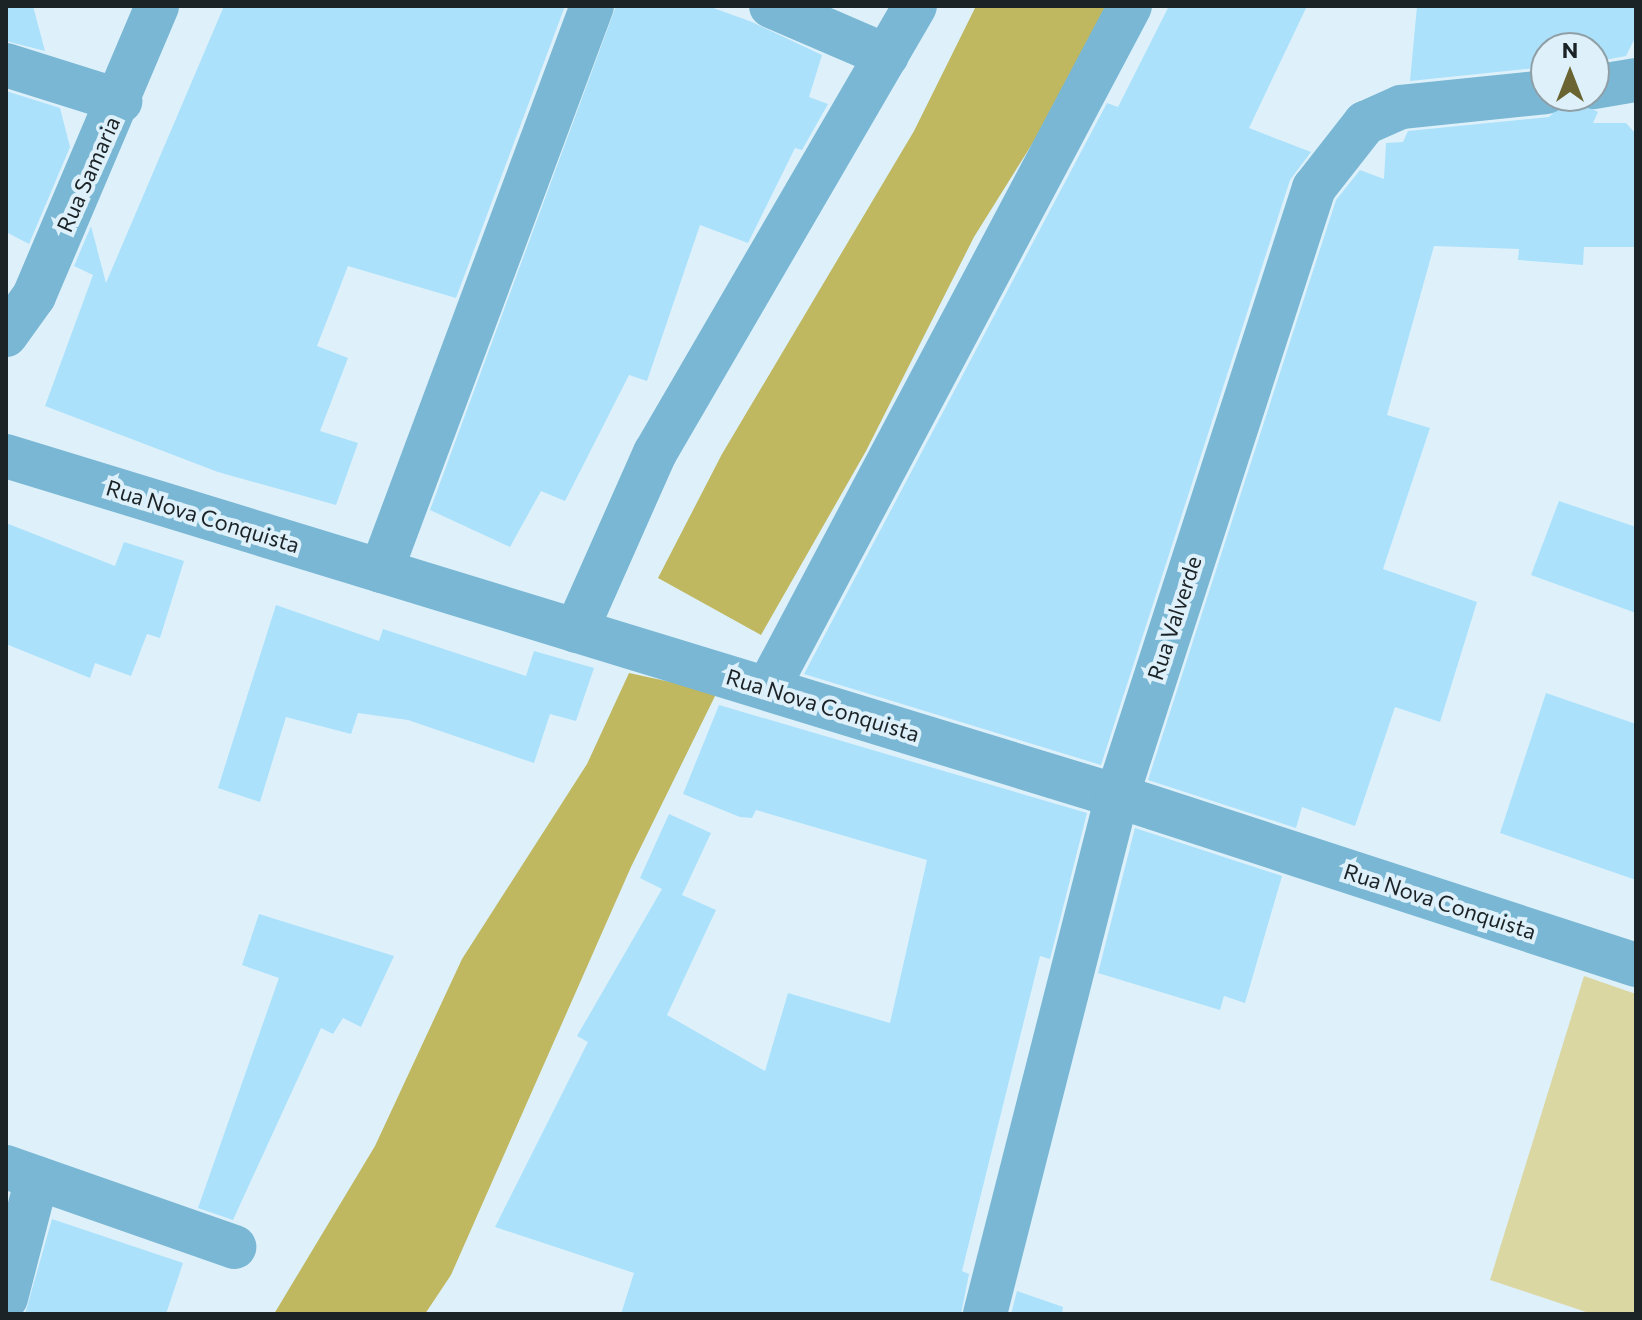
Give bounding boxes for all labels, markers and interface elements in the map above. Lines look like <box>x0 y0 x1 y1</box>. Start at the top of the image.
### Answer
north arrow <box>1530 32 1610 112</box>
text: N <box>1562 36 1578 63</box>
street label: Rua Samaria <box>51 112 125 236</box>
street label: Rua Nova Conquista <box>103 474 303 558</box>
street label: Rua Valverde <box>1142 553 1206 683</box>
street label: Rua Nova Conquista <box>723 663 923 747</box>
street label: Rua Nova Conquista <box>1340 857 1540 945</box>

